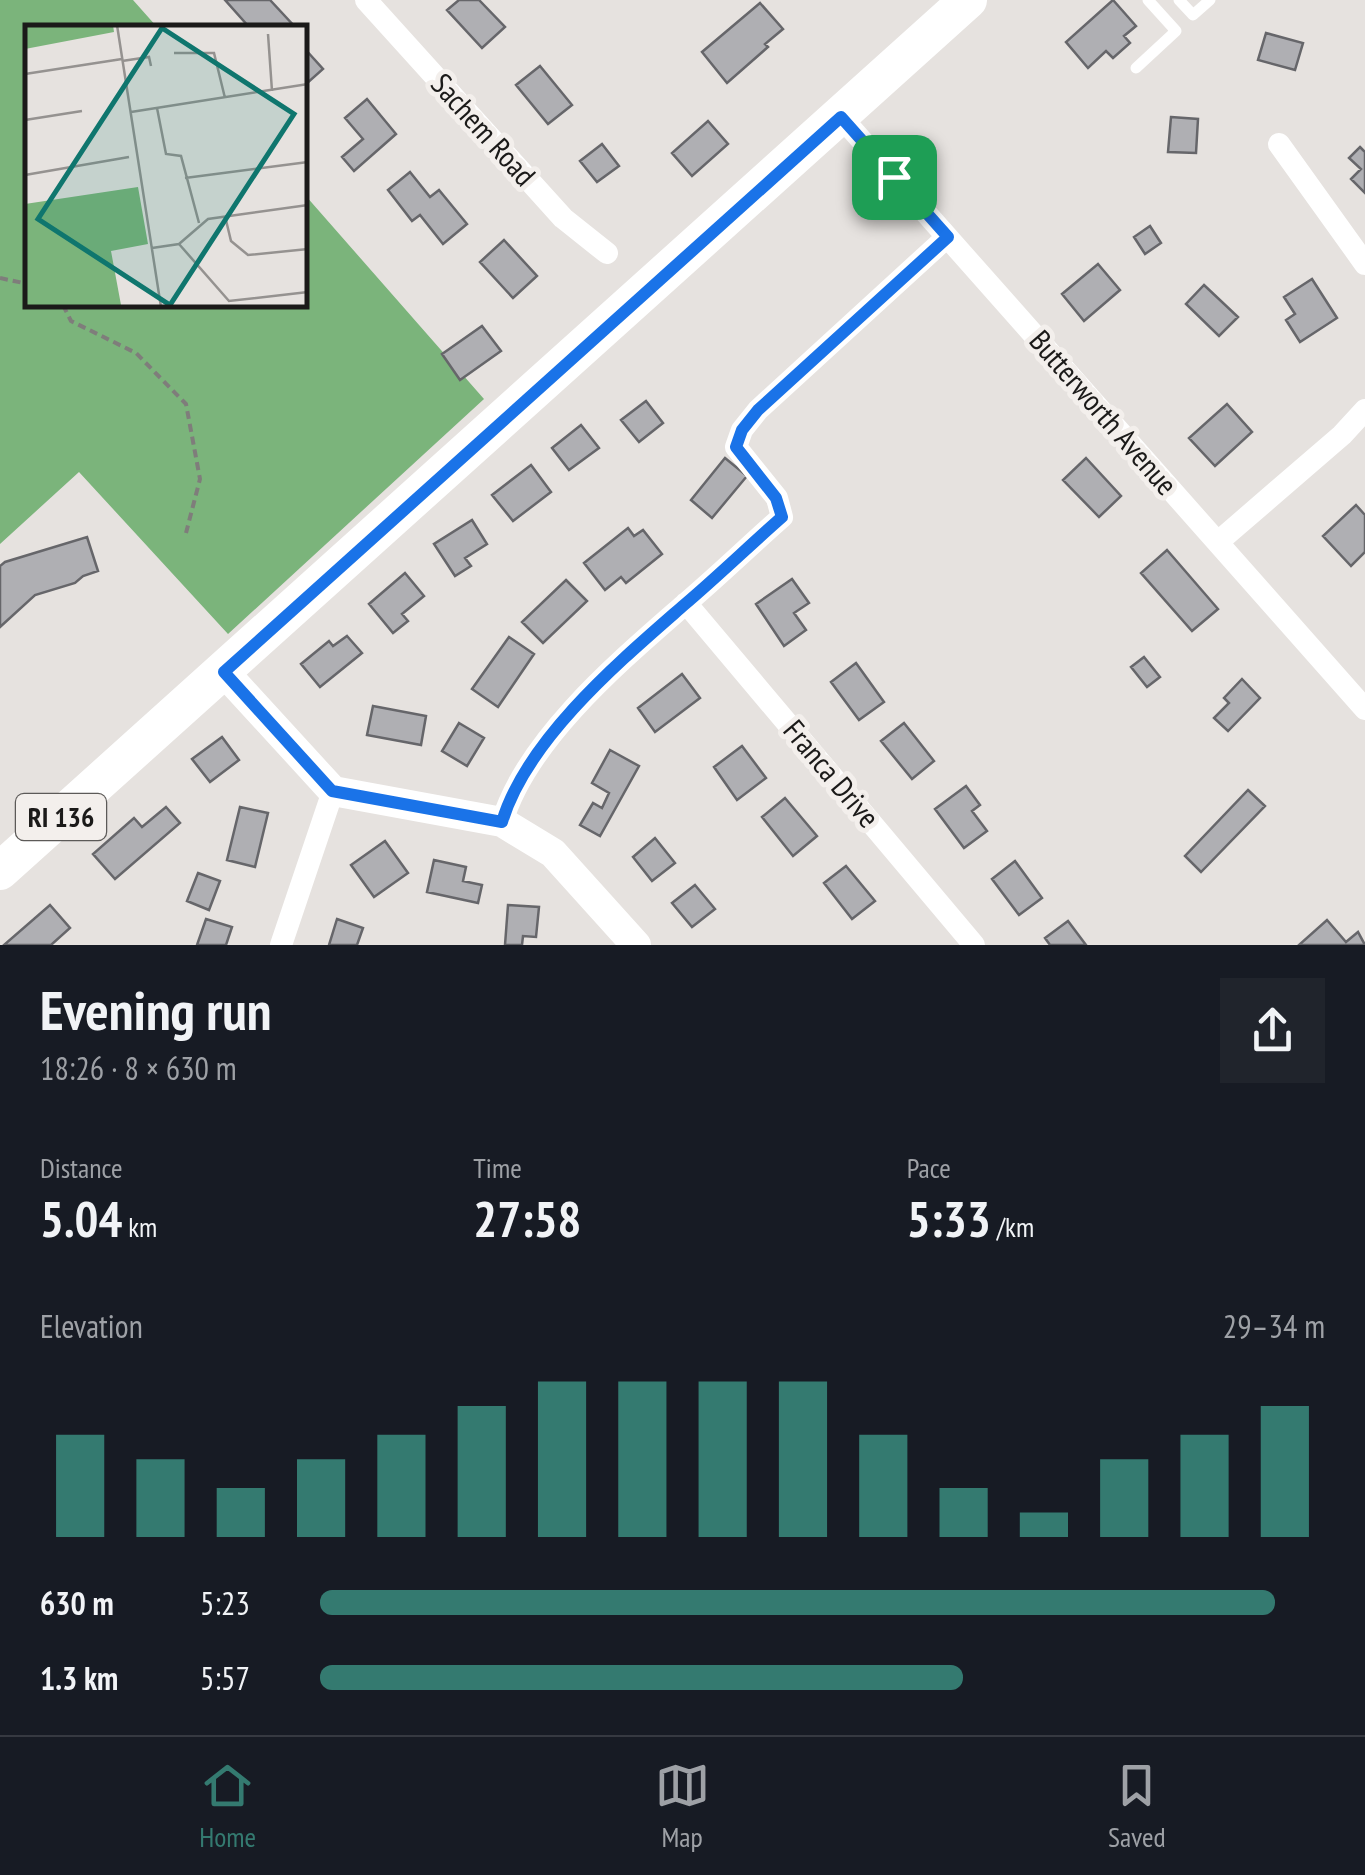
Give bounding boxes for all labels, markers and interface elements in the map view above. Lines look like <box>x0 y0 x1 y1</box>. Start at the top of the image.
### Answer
inset map <box>25 25 308 308</box>
street label: Sachem Road <box>423 65 545 193</box>
pin <box>852 135 937 220</box>
icon: arrive <box>867 150 922 205</box>
street label: Butterworth Avenue <box>1022 321 1186 503</box>
street label: Franca Drive <box>776 711 889 835</box>
road number: RI 136 <box>16 794 106 840</box>
text: Evening run <box>40 974 272 1045</box>
button: share <box>1220 978 1325 1083</box>
text: 18:26 · 8 × 630 m <box>40 1047 237 1089</box>
text: Distance <box>40 1149 123 1186</box>
text: Time <box>473 1149 522 1186</box>
text: Pace <box>907 1149 951 1186</box>
text: 5.04 <box>40 1186 122 1251</box>
text: 27:58 <box>473 1186 581 1251</box>
text: 5:33 <box>907 1186 991 1251</box>
text: km <box>122 1208 157 1245</box>
text: /km <box>991 1208 1034 1245</box>
text: Elevation <box>40 1305 143 1347</box>
text: 29–34 m <box>1223 1305 1325 1347</box>
text: 630 m <box>40 1582 114 1624</box>
text: 5:23 <box>200 1582 250 1624</box>
text: 1.3 km <box>40 1657 118 1699</box>
text: 5:57 <box>200 1657 250 1699</box>
tab: Home <box>199 1758 256 1855</box>
tab: Map <box>655 1758 710 1855</box>
tab: Saved <box>1108 1758 1166 1855</box>

